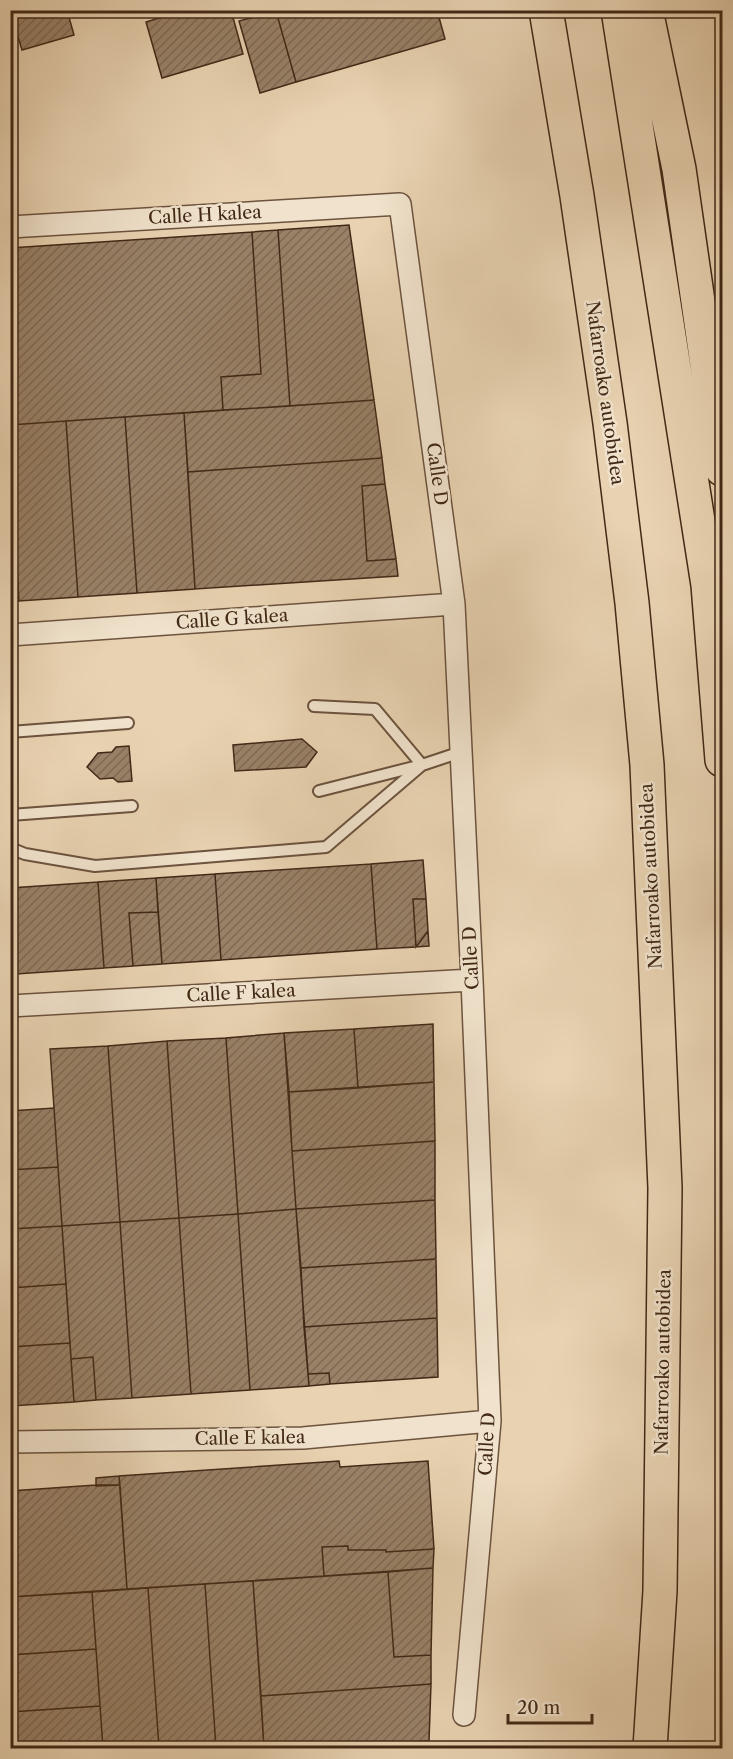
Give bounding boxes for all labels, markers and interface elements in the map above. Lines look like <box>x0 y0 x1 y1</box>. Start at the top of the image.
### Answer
street label: Calle H kalea <box>148 201 263 229</box>
street label: Nafarroako autobidea <box>581 300 629 487</box>
street label: Calle D <box>422 441 452 507</box>
street label: Calle G kalea <box>175 604 289 634</box>
street label: Nafarroako autobidea <box>635 782 667 969</box>
street label: Calle D <box>458 926 484 990</box>
street label: Calle F kalea <box>186 979 297 1007</box>
street label: Nafarroako autobidea <box>650 1268 676 1455</box>
street label: Calle D <box>474 1412 500 1476</box>
street label: Calle E kalea <box>195 1426 306 1450</box>
scale bar <box>508 1687 592 1725</box>
text: 20 m <box>517 1697 561 1719</box>

